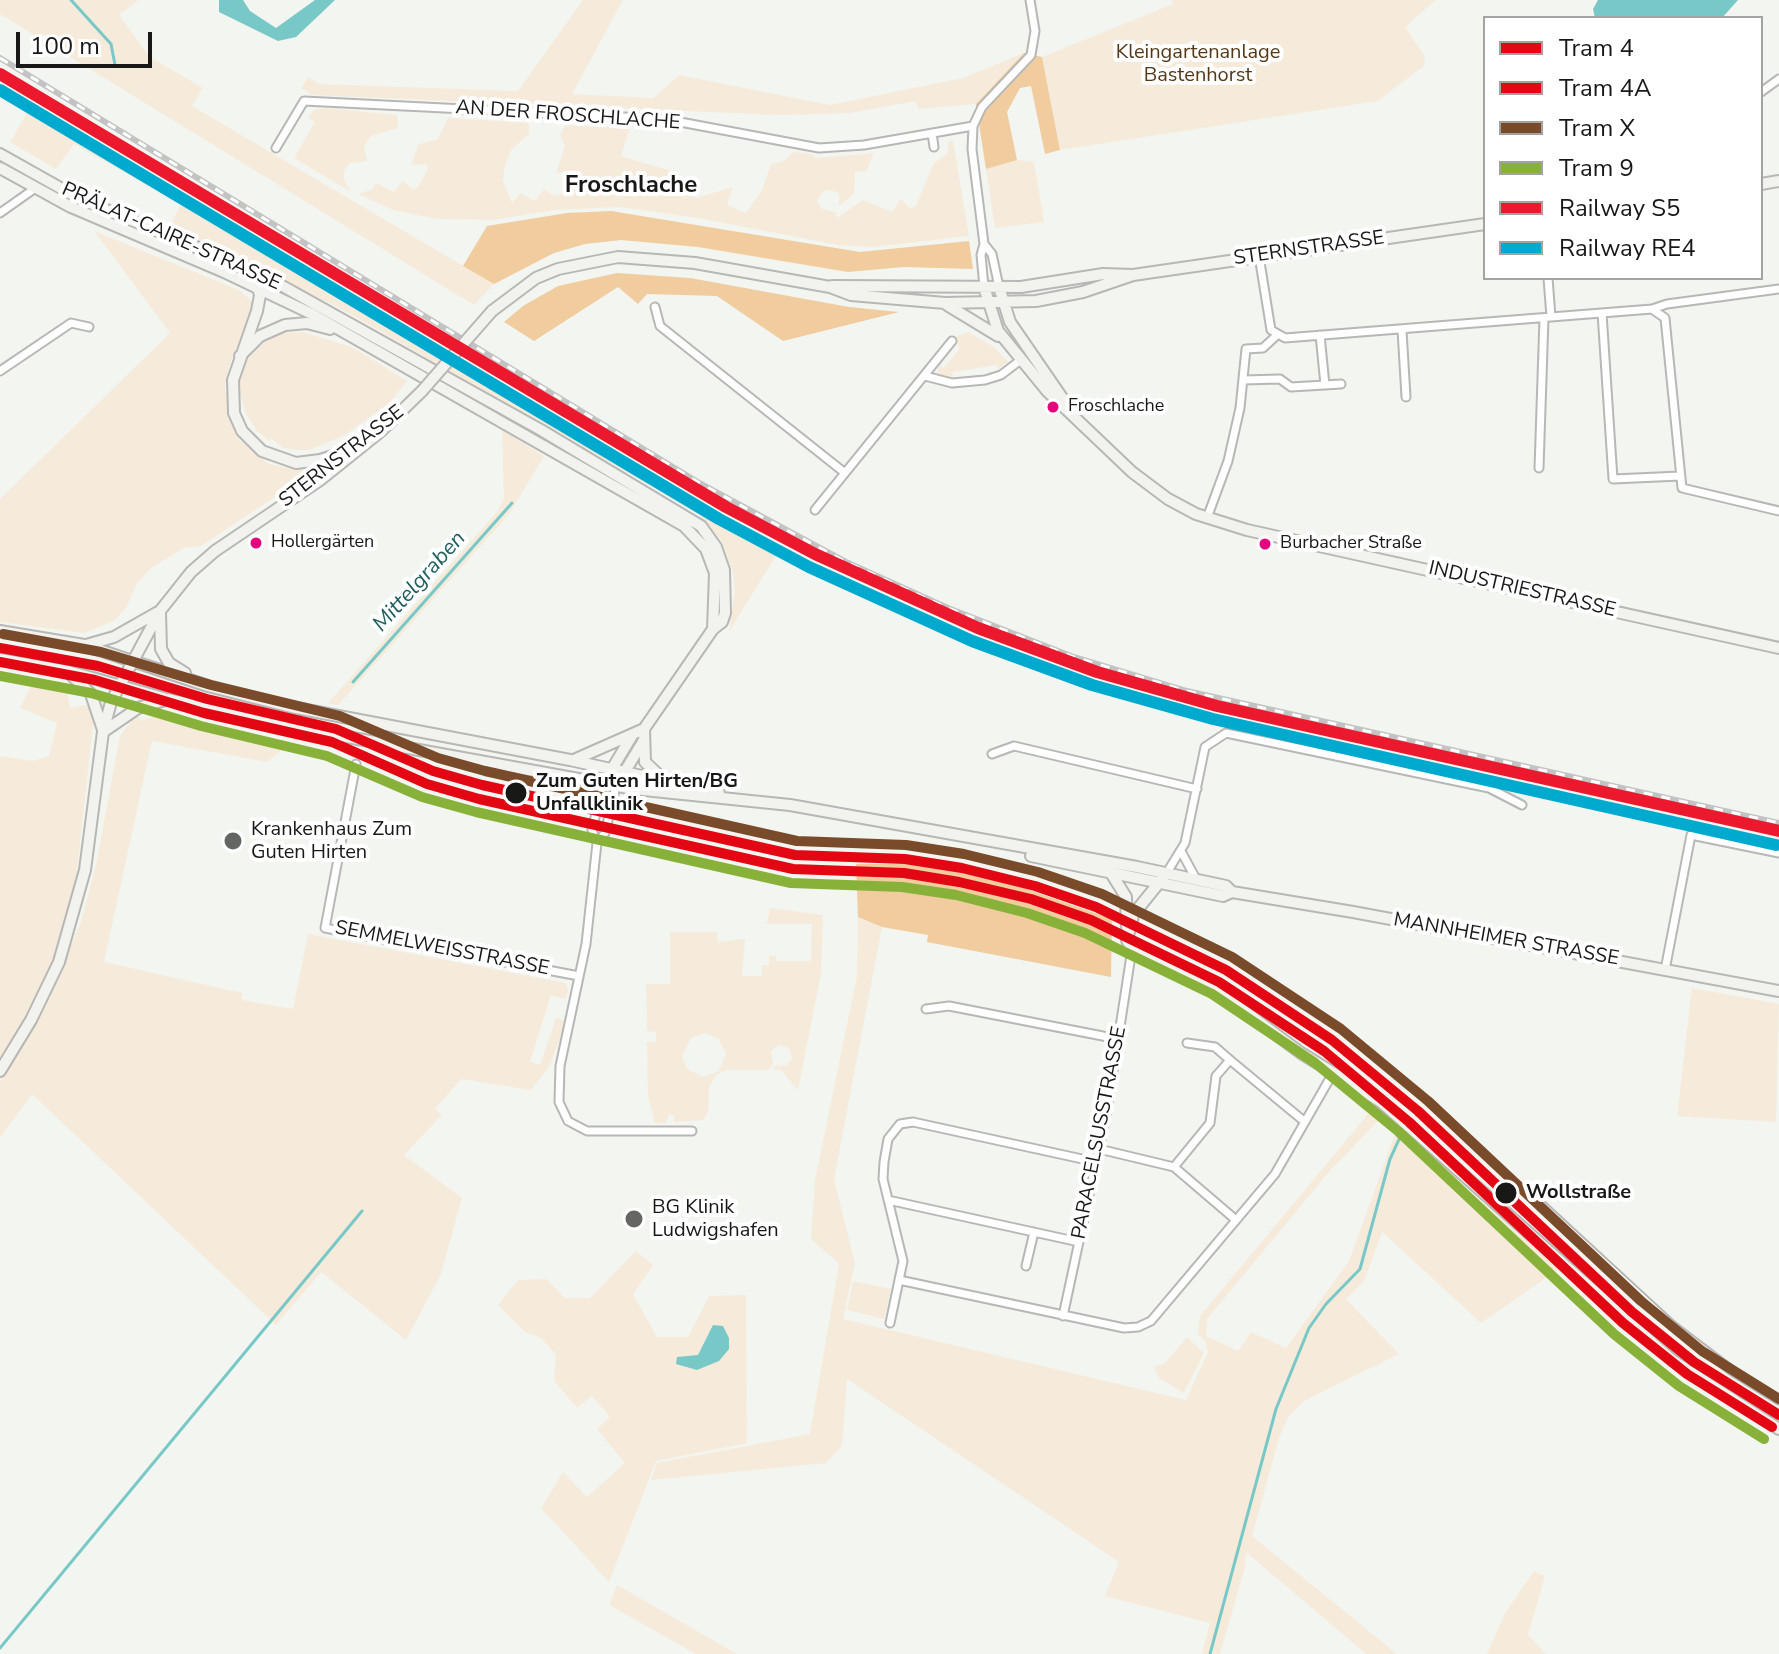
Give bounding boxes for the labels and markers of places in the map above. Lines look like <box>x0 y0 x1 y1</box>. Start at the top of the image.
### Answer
place label: Froschlache <box>1068 396 1164 418</box>
marker: Froschlache <box>1045 399 1061 415</box>
place label: Hollergärten <box>271 532 374 554</box>
place label: Burbacher Straße <box>1280 533 1422 555</box>
marker: Hollergärten <box>248 535 264 551</box>
marker: Burbacher Straße <box>1257 536 1273 552</box>
place label: Zum Guten Hirten/BG Unfallklinik <box>536 770 738 817</box>
marker: Zum Guten Hirten/BG Unfallklinik <box>503 780 529 806</box>
place label: Krankenhaus Zum Guten Hirten <box>251 818 412 865</box>
marker: Krankenhaus Zum Guten Hirten <box>222 830 244 852</box>
marker: Wollstraße <box>1493 1180 1519 1206</box>
place label: Wollstraße <box>1526 1181 1631 1205</box>
place label: BG Klinik Ludwigshafen <box>652 1196 779 1243</box>
marker: BG Klinik Ludwigshafen <box>623 1208 645 1230</box>

